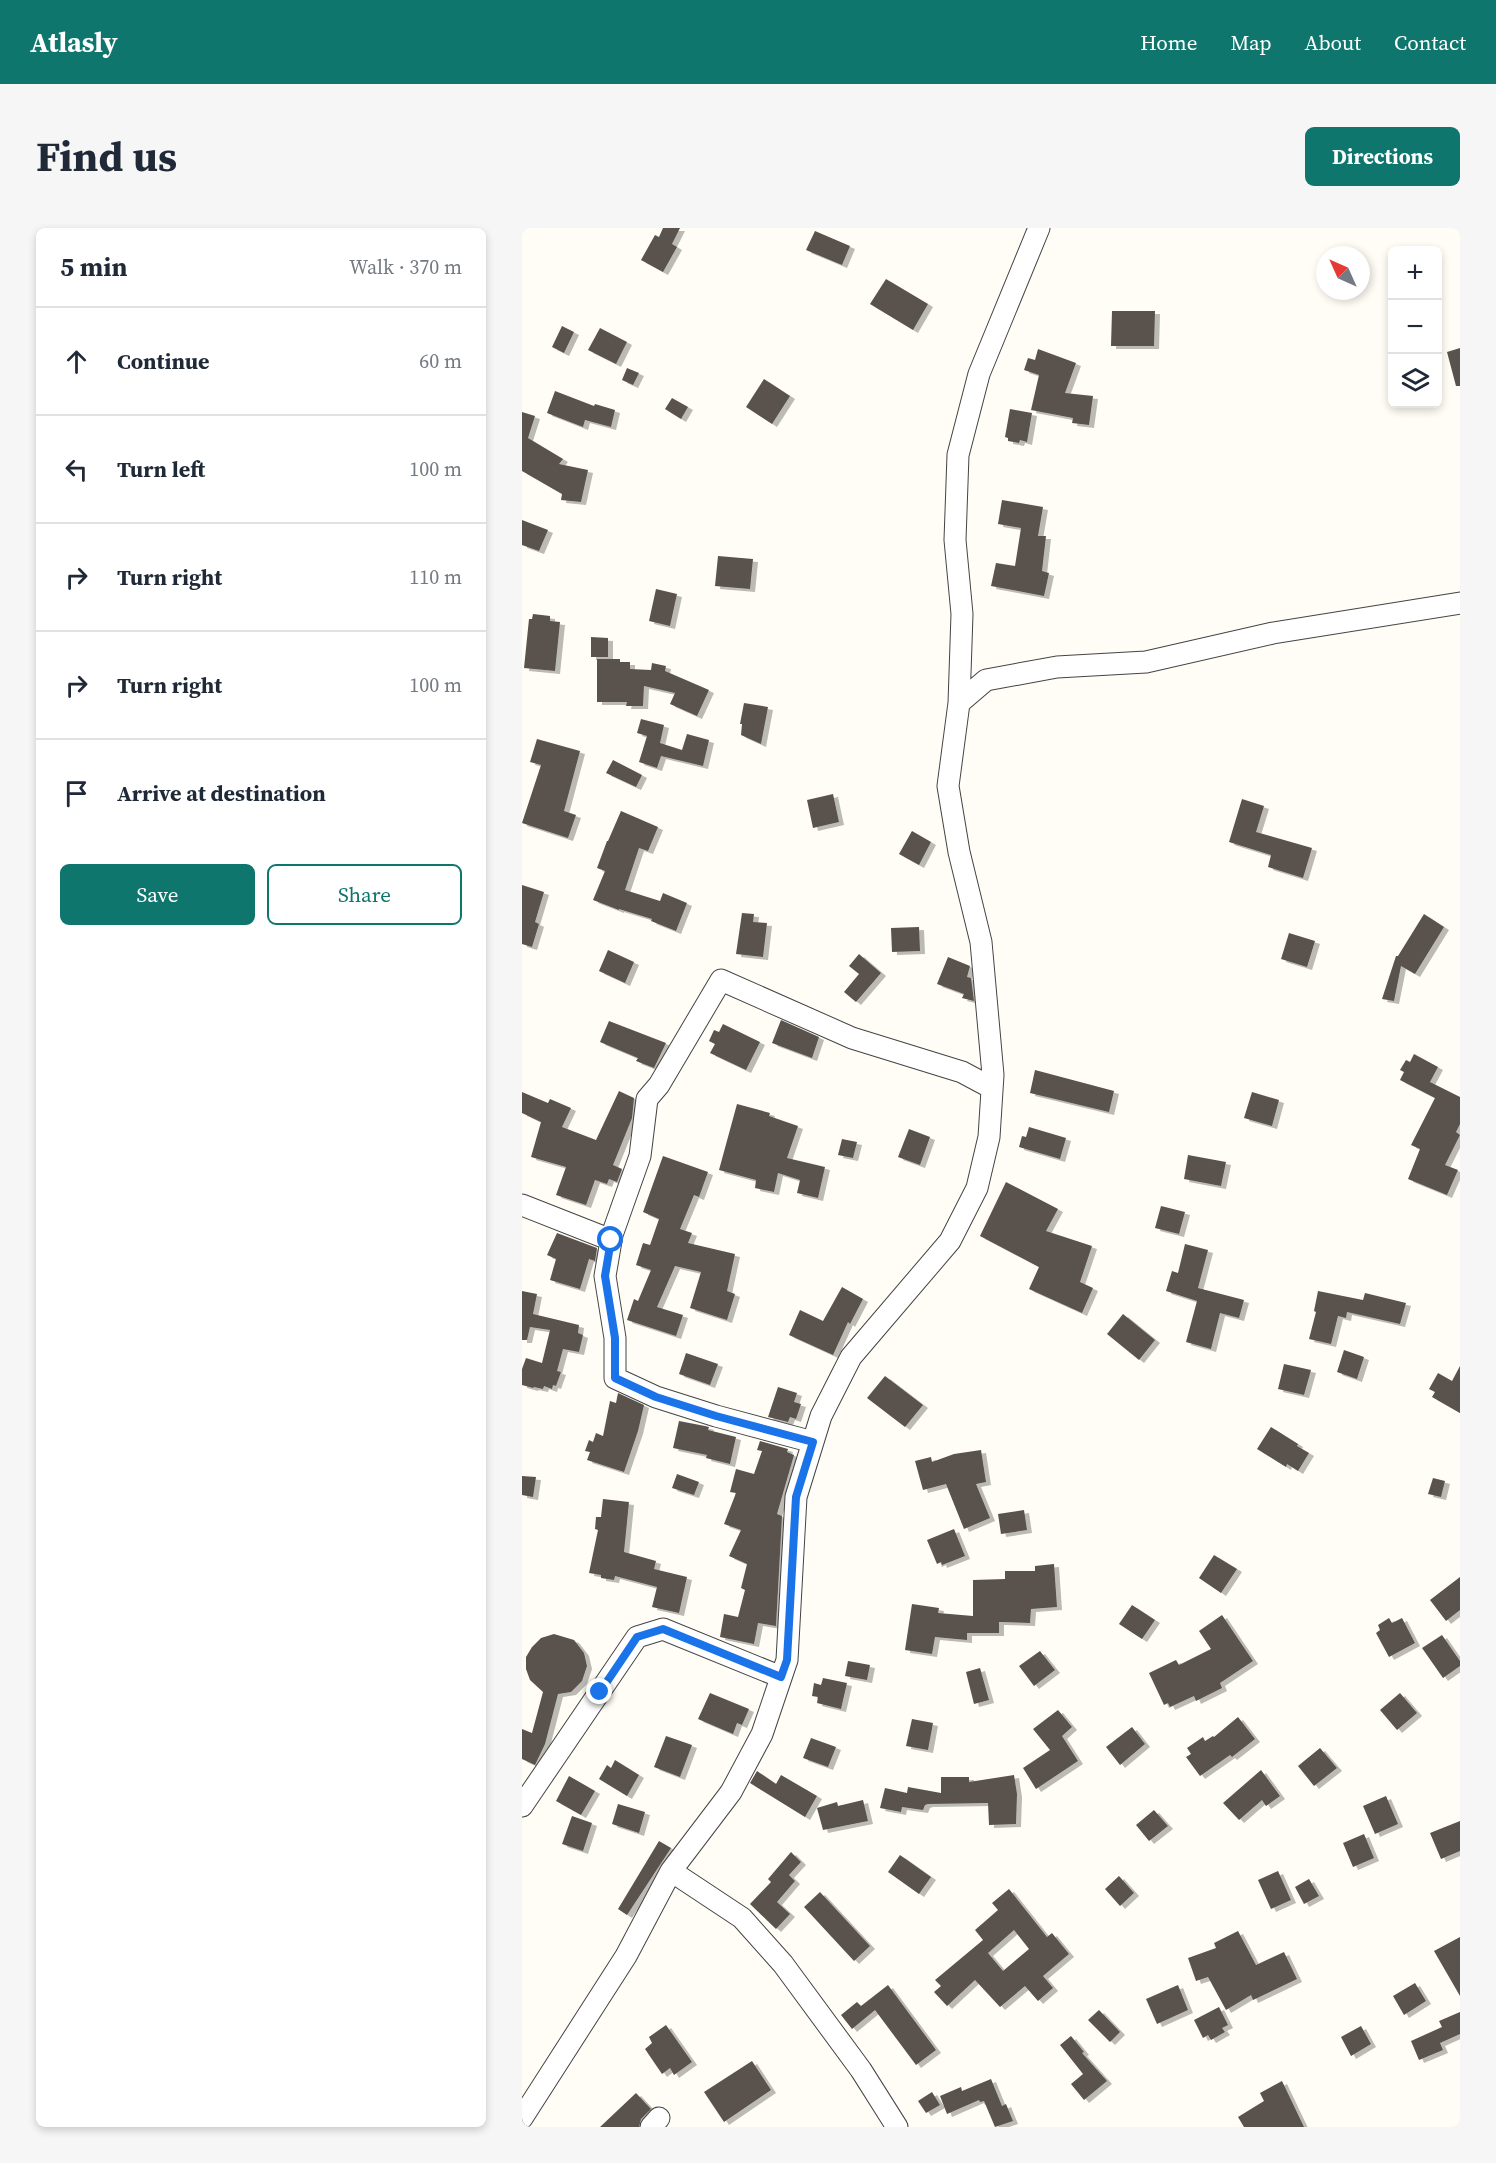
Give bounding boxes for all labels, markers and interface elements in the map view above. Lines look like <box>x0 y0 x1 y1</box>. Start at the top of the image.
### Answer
text: Atlasly <box>30 23 118 61</box>
text: Home <box>1140 28 1198 57</box>
text: Map <box>1231 28 1272 57</box>
text: About <box>1305 28 1361 57</box>
text: Contact <box>1394 28 1466 57</box>
text: Find us <box>36 127 177 185</box>
button: Directions <box>1305 127 1460 186</box>
north arrow <box>1316 246 1370 300</box>
map controls <box>1388 246 1442 408</box>
button: + <box>1388 246 1442 300</box>
text: 5 min <box>60 249 127 285</box>
text: Walk · 370 m <box>349 253 462 281</box>
button: − <box>1388 300 1442 354</box>
icon: ahead <box>60 345 93 378</box>
text: Continue <box>117 346 210 376</box>
text: 60 m <box>419 347 462 375</box>
button: layers <box>1388 354 1442 408</box>
icon: left <box>60 453 93 486</box>
text: Turn left <box>117 454 205 484</box>
text: 100 m <box>409 455 462 483</box>
icon: right <box>60 561 93 594</box>
text: Turn right <box>117 562 222 592</box>
text: 110 m <box>409 563 462 591</box>
icon: right <box>60 669 93 702</box>
text: Turn right <box>117 670 222 700</box>
text: 100 m <box>409 671 462 699</box>
icon: arrive <box>60 777 93 810</box>
text: Arrive at destination <box>117 778 326 808</box>
button: Save <box>60 864 255 925</box>
button: Share <box>267 864 462 925</box>
route start <box>597 1226 623 1252</box>
route end <box>586 1678 612 1704</box>

